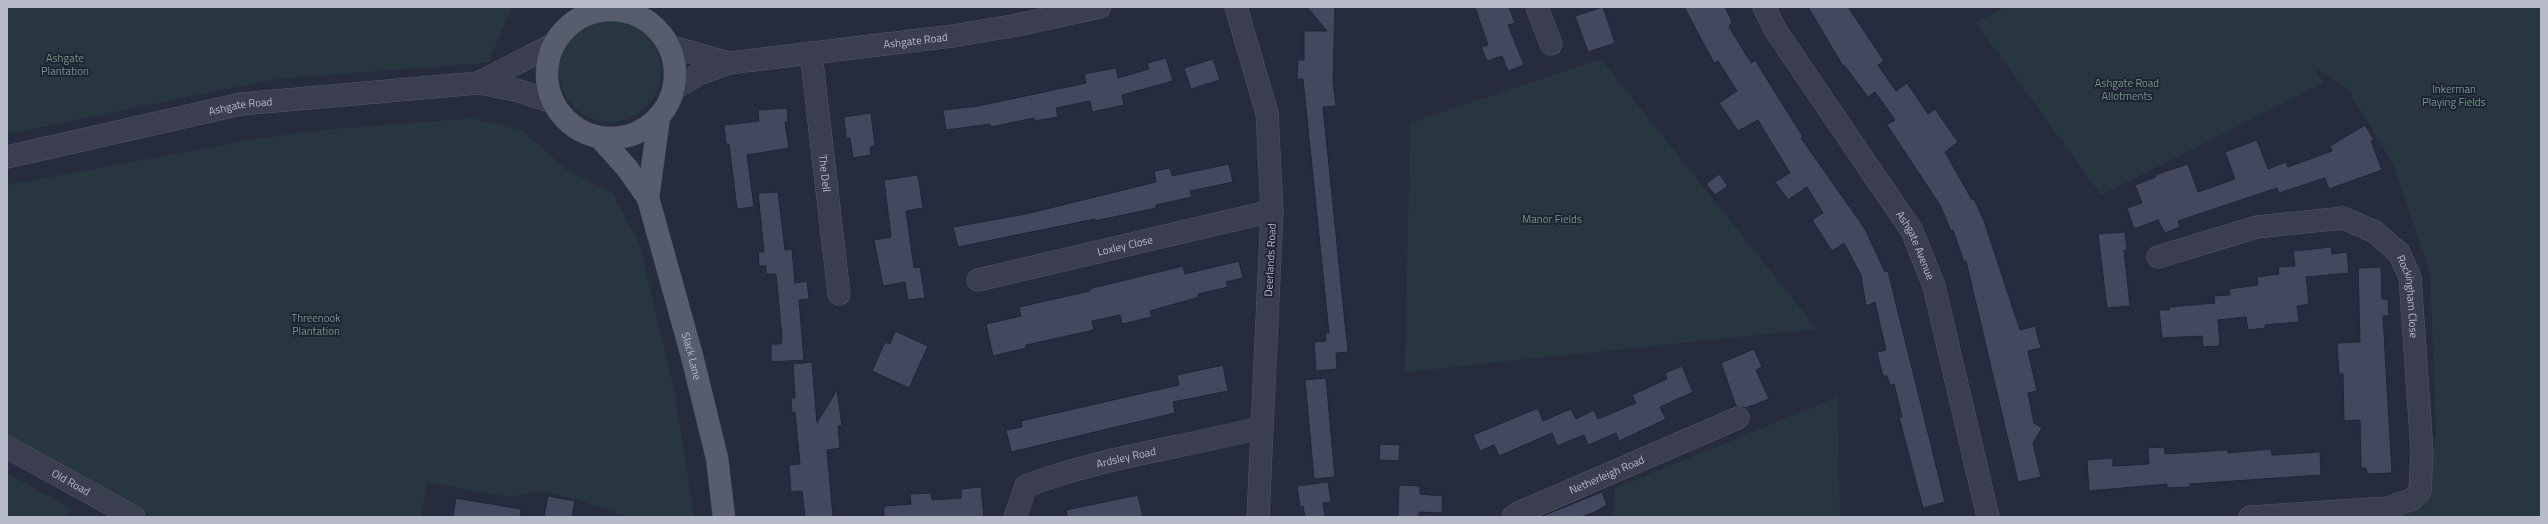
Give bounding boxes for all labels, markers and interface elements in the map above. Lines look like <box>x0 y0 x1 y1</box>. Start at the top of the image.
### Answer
street label: Ashgate Road <box>883 29 949 52</box>
park label: Ashgate Plantation <box>41 50 89 79</box>
park label: Ashgate Road Allotments <box>2095 75 2159 104</box>
park label: Inkerman Playing Fields <box>2422 81 2486 110</box>
street label: Ashgate Road <box>207 93 273 119</box>
street label: The Dell <box>815 154 835 193</box>
street label: Ashgate Avenue <box>1892 207 1939 283</box>
park label: Manor Fields <box>1522 211 1582 227</box>
street label: Deerlands Road <box>1260 223 1280 297</box>
street label: Loxley Close <box>1096 231 1155 260</box>
street label: Rockingham Close <box>2393 252 2422 339</box>
park label: Threenook Plantation <box>291 310 341 339</box>
street label: Slack Lane <box>678 330 706 382</box>
street label: Ardsley Road <box>1094 443 1157 472</box>
street label: Netherleigh Road <box>1567 451 1647 498</box>
street label: Old Road <box>49 465 93 499</box>

